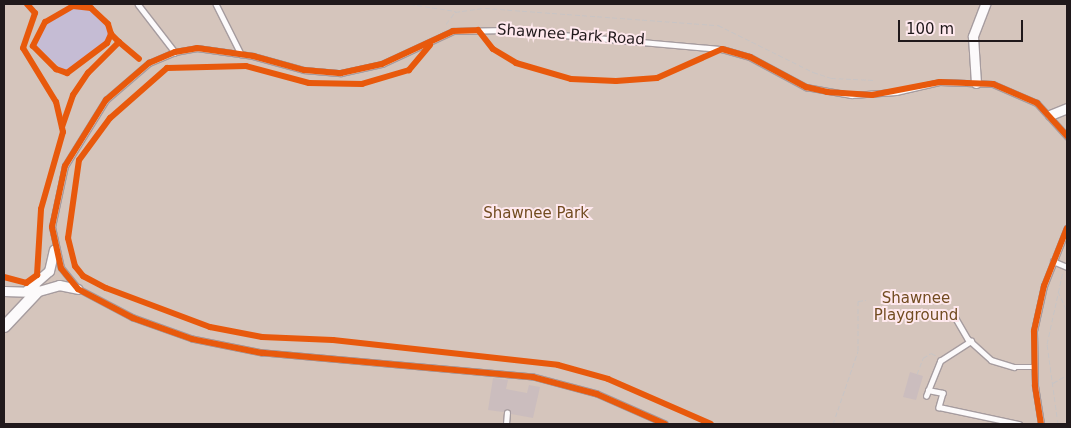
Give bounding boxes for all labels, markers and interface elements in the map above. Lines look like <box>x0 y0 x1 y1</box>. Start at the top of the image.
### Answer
scale bar <box>901 10 1026 42</box>
text: 100 m <box>906 20 954 38</box>
street label: Shawnee Park Road <box>497 21 645 49</box>
park label: Shawnee Park <box>483 205 589 223</box>
park label: Shawnee Playground <box>874 289 958 324</box>

